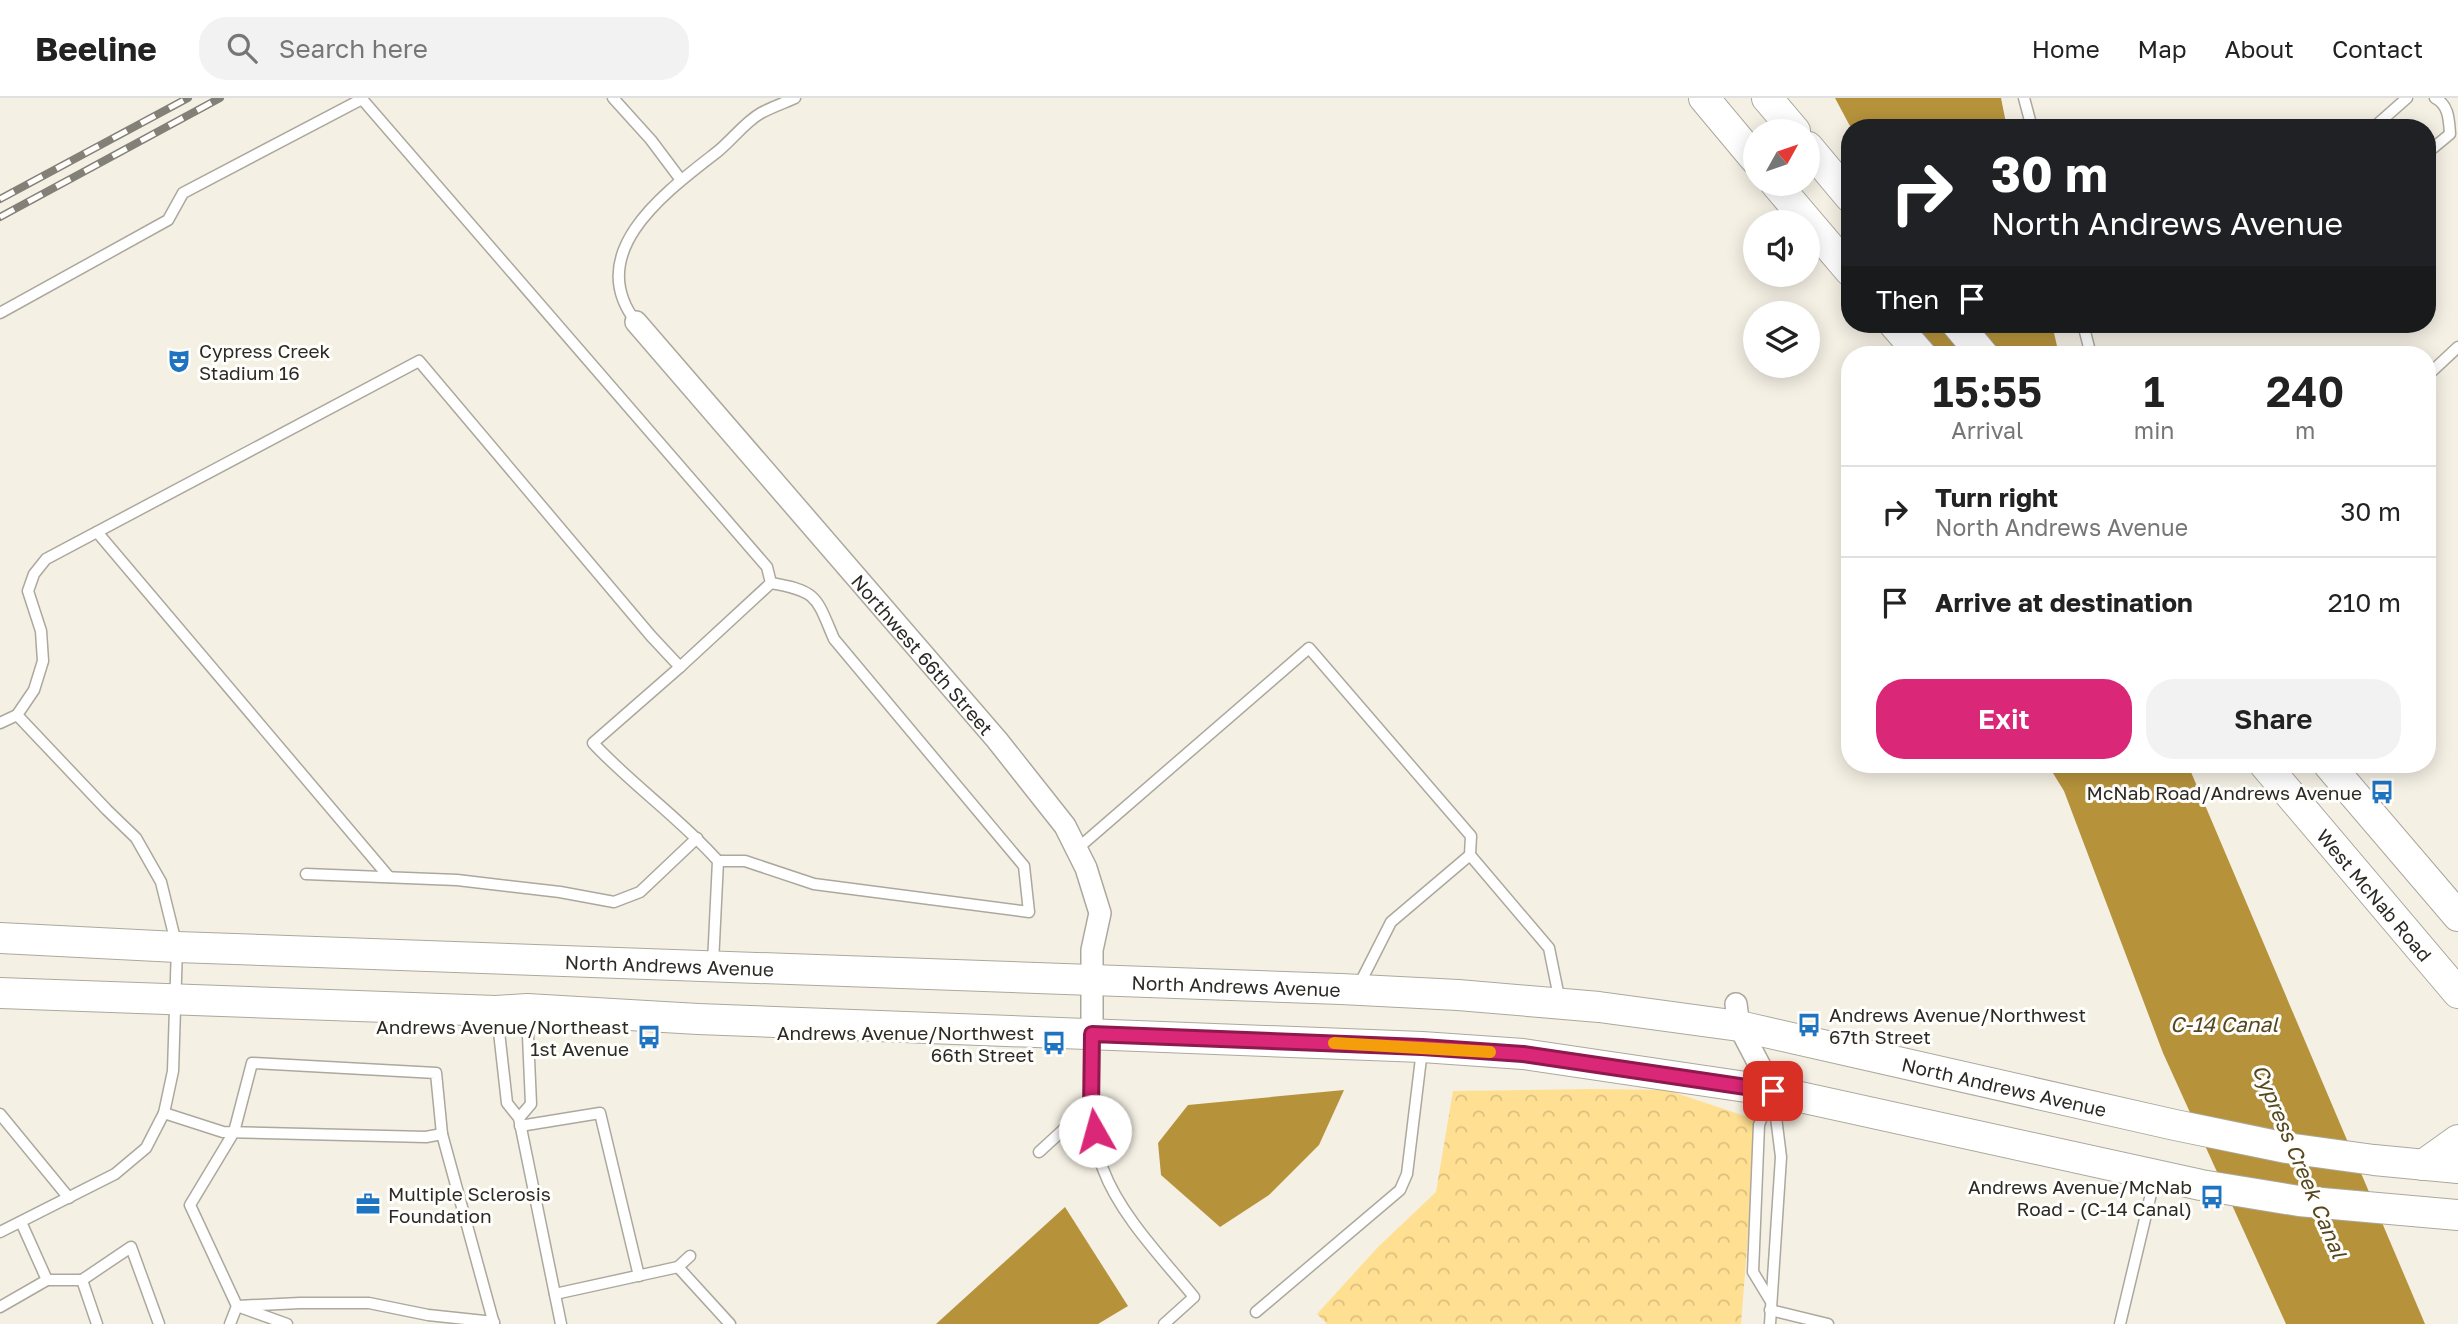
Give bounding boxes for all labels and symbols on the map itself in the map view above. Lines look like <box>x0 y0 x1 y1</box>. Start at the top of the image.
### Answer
north arrow <box>1743 119 1820 196</box>
place label: Cypress Creek Stadium 16 <box>199 339 331 384</box>
theatre icon: Cypress Creek Stadium 16 <box>165 347 193 375</box>
street label: Northwest 66th Street <box>847 569 999 739</box>
bus stop icon: McNab Road/Andrews Avenue <box>2368 778 2396 806</box>
place label: McNab Road/Andrews Avenue <box>2087 781 2362 804</box>
street label: West McNab Road <box>2312 824 2437 965</box>
street label: North Andrews Avenue <box>564 950 774 980</box>
street label: North Andrews Avenue <box>1131 970 1341 1000</box>
place label: Andrews Avenue/Northwest 67th Street <box>1829 1003 2086 1048</box>
bus stop icon: Andrews Avenue/Northwest 67th Street <box>1795 1011 1823 1039</box>
water label: C-14 Canal <box>2170 1011 2279 1037</box>
place label: Andrews Avenue/Northeast 1st Avenue <box>376 1015 629 1060</box>
place label: Andrews Avenue/Northwest 66th Street <box>777 1021 1034 1066</box>
bus stop icon: Andrews Avenue/Northeast 1st Avenue <box>635 1023 663 1051</box>
bus stop icon: Andrews Avenue/Northwest 66th Street <box>1040 1029 1068 1057</box>
street label: North Andrews Avenue <box>1900 1052 2109 1121</box>
water label: Cypress Creek Canal <box>2247 1060 2353 1263</box>
pin <box>1743 1061 1803 1121</box>
position arrow <box>1058 1094 1132 1168</box>
place label: Andrews Avenue/McNab Road - (C-14 Canal) <box>1968 1175 2192 1220</box>
place label: Multiple Sclerosis Foundation <box>388 1182 551 1227</box>
bus stop icon: Andrews Avenue/McNab Road - (C-14 Canal) <box>2198 1183 2226 1211</box>
office icon: Multiple Sclerosis Foundation <box>354 1190 382 1218</box>

